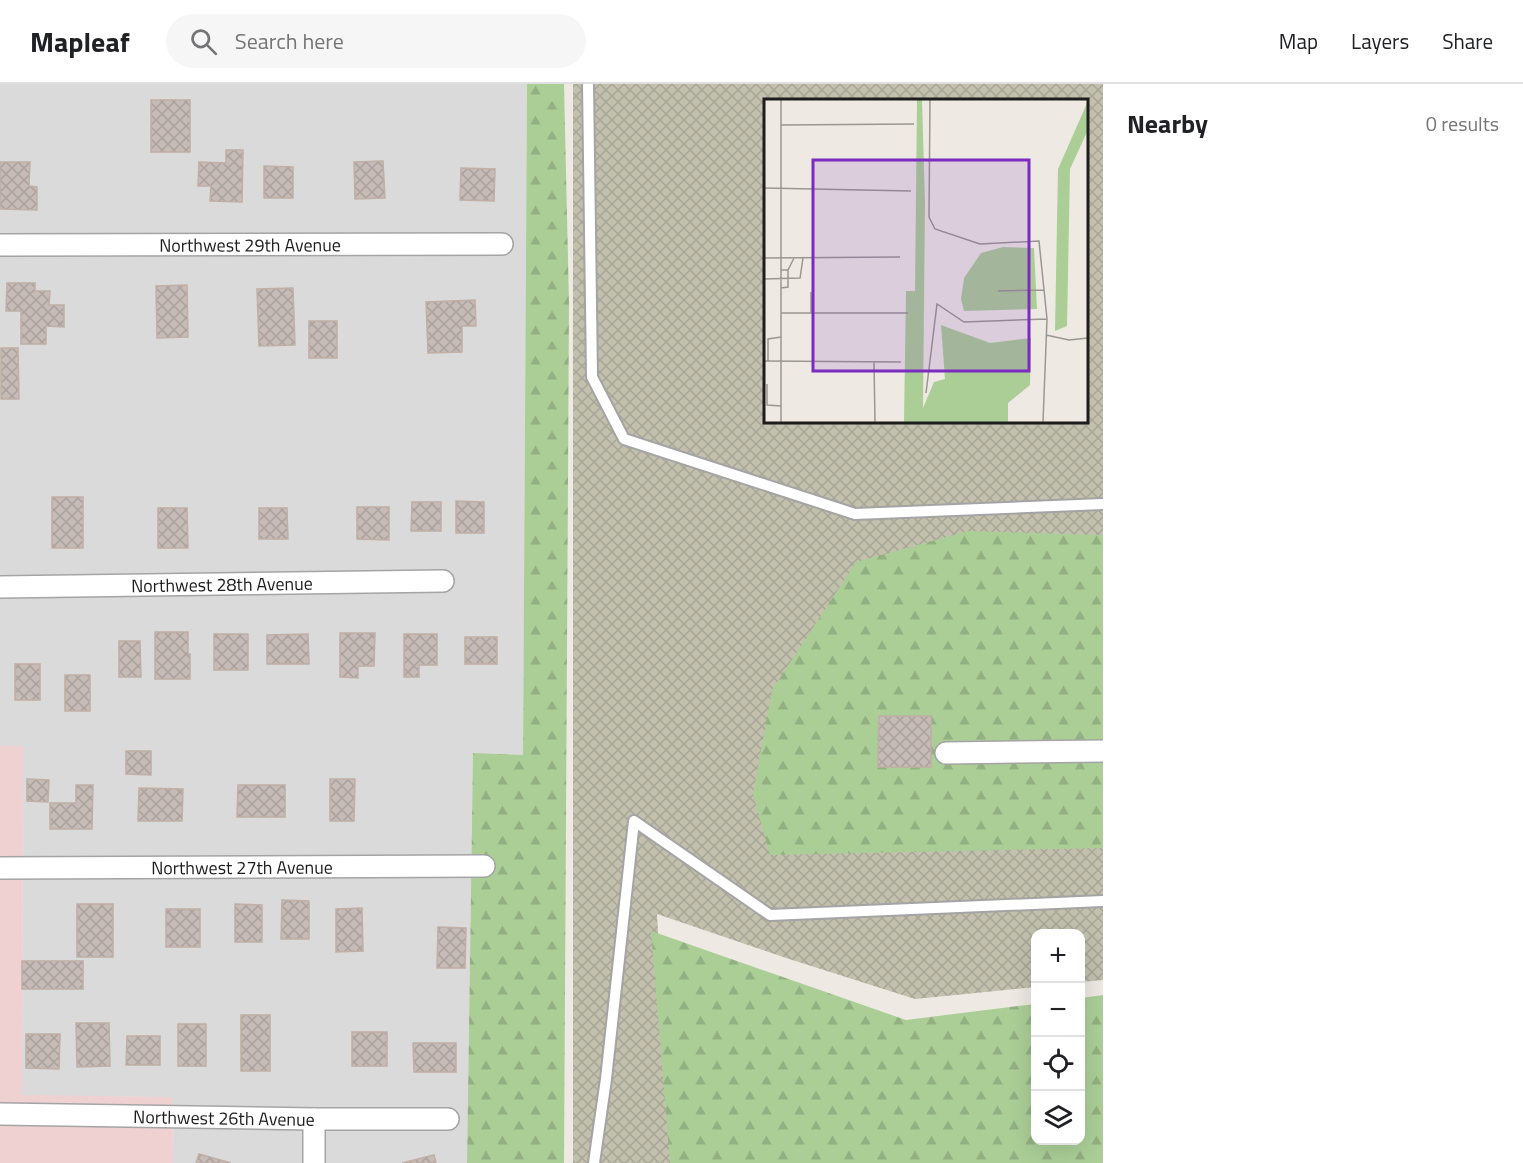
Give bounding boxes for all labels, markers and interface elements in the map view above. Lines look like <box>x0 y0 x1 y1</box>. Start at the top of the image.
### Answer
search box <box>166 14 586 68</box>
text: Mapleaf <box>30 20 130 63</box>
text: Search here <box>235 24 344 58</box>
icon: search <box>187 25 220 58</box>
text: Map <box>1279 25 1318 57</box>
text: Layers <box>1351 25 1409 57</box>
text: Share <box>1442 25 1493 57</box>
inset map <box>764 99 1088 423</box>
text: Nearby <box>1127 104 1208 143</box>
text: 0 results <box>1426 108 1499 139</box>
street label: Northwest 29th Avenue <box>159 231 341 258</box>
street label: Northwest 28th Avenue <box>131 569 313 599</box>
street label: Northwest 27th Avenue <box>151 853 333 881</box>
map controls <box>1031 929 1085 1145</box>
button: + <box>1031 929 1085 983</box>
button: − <box>1031 983 1085 1037</box>
button: locate <box>1031 1037 1085 1091</box>
button: layers <box>1031 1091 1085 1145</box>
street label: Northwest 26th Avenue <box>133 1103 315 1133</box>

